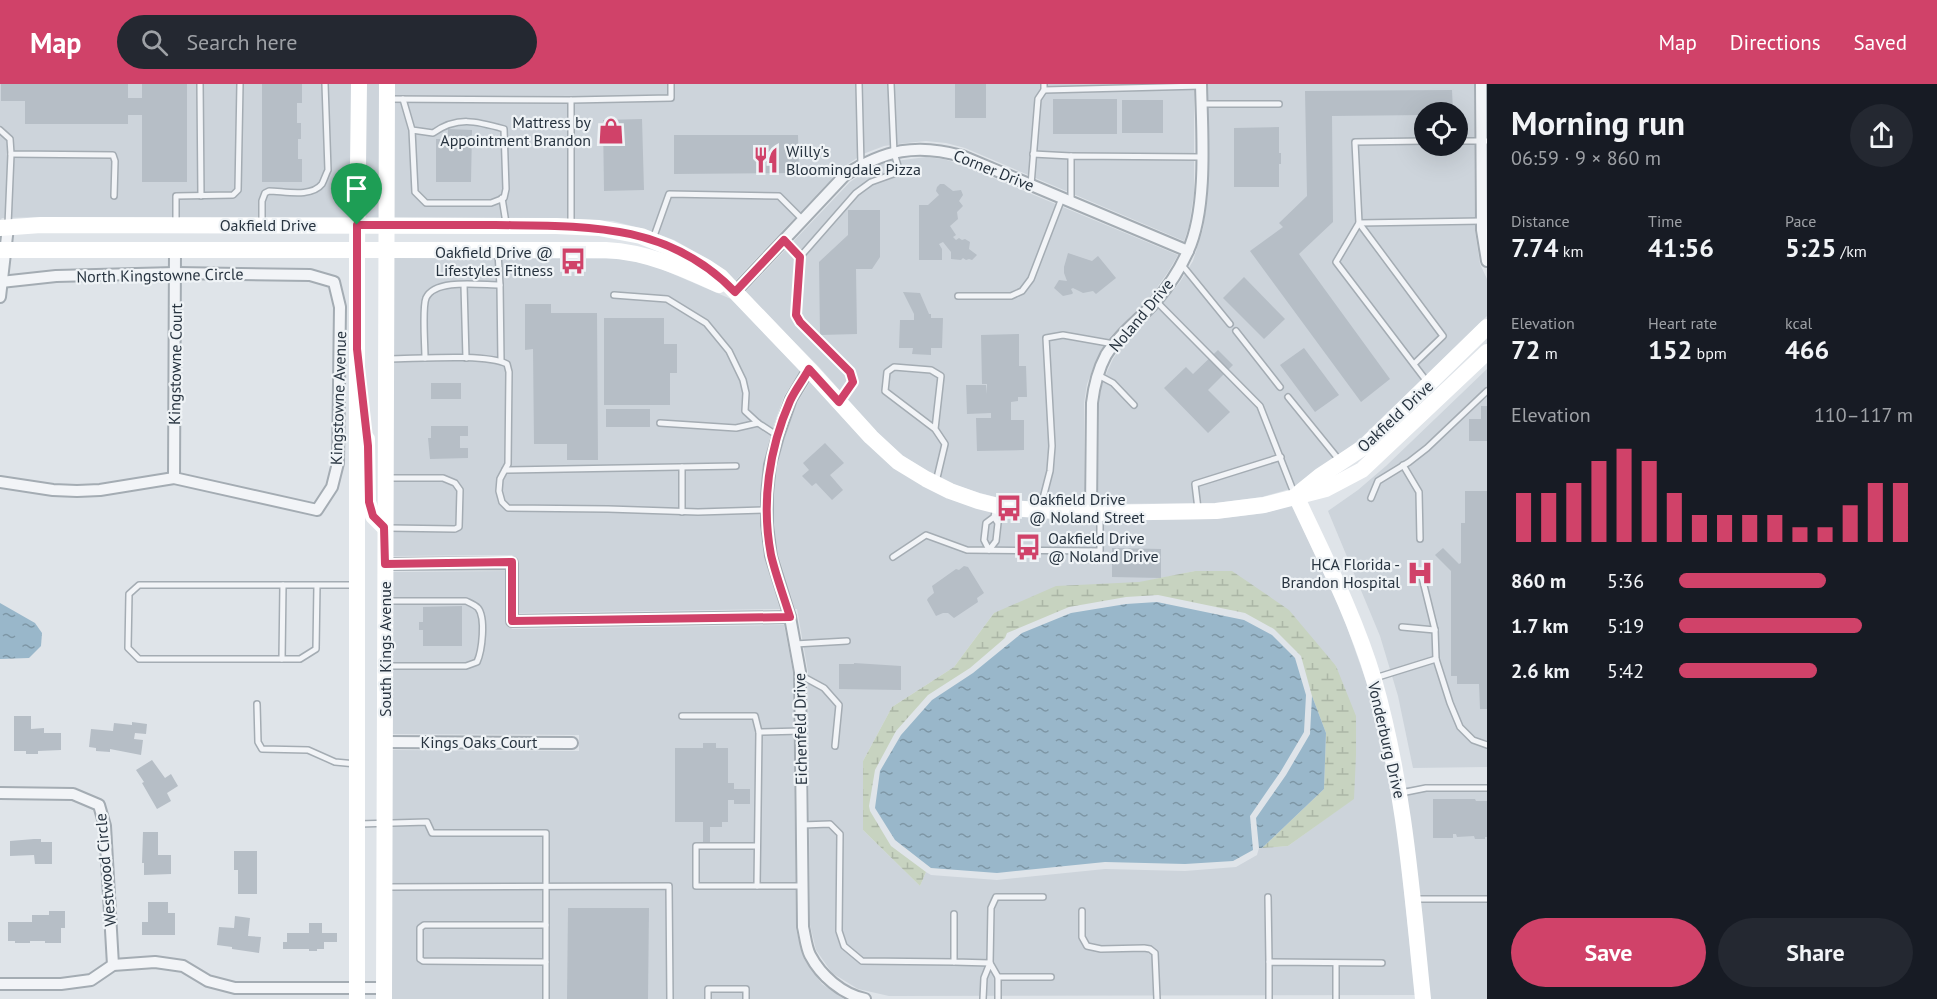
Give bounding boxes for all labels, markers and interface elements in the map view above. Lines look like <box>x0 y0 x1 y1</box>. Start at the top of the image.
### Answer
search box <box>117 15 537 69</box>
text: Map <box>30 24 81 61</box>
icon: search <box>138 26 171 59</box>
text: Search here <box>186 28 297 56</box>
text: Map <box>1658 29 1697 56</box>
text: Directions <box>1730 29 1821 56</box>
text: Saved <box>1854 29 1907 56</box>
text: Morning run <box>1511 101 1685 144</box>
map controls <box>1414 102 1468 156</box>
button: locate <box>1414 102 1468 156</box>
button: share <box>1850 104 1913 167</box>
place label: Mattress by Appointment Brandon <box>440 112 592 150</box>
shop icon: Mattress by Appointment Brandon <box>596 116 626 146</box>
place label: Willy's Bloomingdale Pizza <box>786 141 921 179</box>
restaurant icon: Willy's Bloomingdale Pizza <box>751 145 781 175</box>
street label: Corner Drive <box>951 145 1037 195</box>
text: 06:59 · 9 × 860 m <box>1511 145 1661 171</box>
pin <box>331 163 382 225</box>
icon: arrive <box>340 172 373 205</box>
text: Distance <box>1511 211 1570 231</box>
text: Time <box>1648 211 1682 231</box>
text: Pace <box>1785 211 1816 231</box>
street label: Oakfield Drive <box>220 215 316 235</box>
text: 7.74 <box>1511 231 1559 264</box>
text: 41:56 <box>1648 231 1714 264</box>
text: 5:25 <box>1785 231 1836 264</box>
text: km <box>1559 241 1583 261</box>
text: /km <box>1836 241 1867 261</box>
place label: Oakfield Drive @ Lifestyles Fitness <box>435 242 553 280</box>
bus stop icon: Oakfield Drive @ Lifestyles Fitness <box>558 246 588 276</box>
street label: North Kingstowne Circle <box>76 264 244 286</box>
street label: Noland Drive <box>1105 274 1177 356</box>
street label: Kingstowne Court <box>164 302 186 425</box>
text: Elevation <box>1511 313 1575 333</box>
text: Heart rate <box>1648 313 1717 333</box>
text: kcal <box>1785 313 1812 333</box>
street label: Kingstowne Avenue <box>326 331 350 465</box>
text: 72 <box>1511 333 1540 366</box>
text: 152 <box>1648 333 1692 366</box>
text: 466 <box>1785 333 1829 366</box>
text: m <box>1540 343 1558 363</box>
text: bpm <box>1692 343 1727 363</box>
street label: Oakfield Drive <box>1353 376 1437 456</box>
text: Elevation <box>1511 402 1591 428</box>
text: 110–117 m <box>1814 402 1913 428</box>
place label: Oakfield Drive @ Noland Street <box>1029 489 1145 527</box>
bus stop icon: Oakfield Drive @ Noland Street <box>994 493 1024 523</box>
place label: Oakfield Drive @ Noland Drive <box>1048 528 1159 566</box>
bus stop icon: Oakfield Drive @ Noland Drive <box>1013 532 1043 562</box>
place label: HCA Florida - Brandon Hospital <box>1281 554 1400 592</box>
hospital icon: HCA Florida - Brandon Hospital <box>1405 558 1435 588</box>
text: 860 m <box>1511 568 1566 594</box>
text: 5:36 <box>1607 568 1644 594</box>
street label: South Kings Avenue <box>375 581 395 717</box>
text: 1.7 km <box>1511 613 1569 639</box>
text: 5:19 <box>1607 613 1644 639</box>
text: 2.6 km <box>1511 658 1570 684</box>
text: 5:42 <box>1607 658 1644 684</box>
street label: Eichenfeld Drive <box>789 673 811 785</box>
street label: Vonderburg Drive <box>1364 679 1410 800</box>
street label: Kings Oaks Court <box>420 732 538 752</box>
street label: Westwood Circle <box>90 813 120 927</box>
button: Save <box>1511 918 1706 987</box>
button: Share <box>1718 918 1913 987</box>

